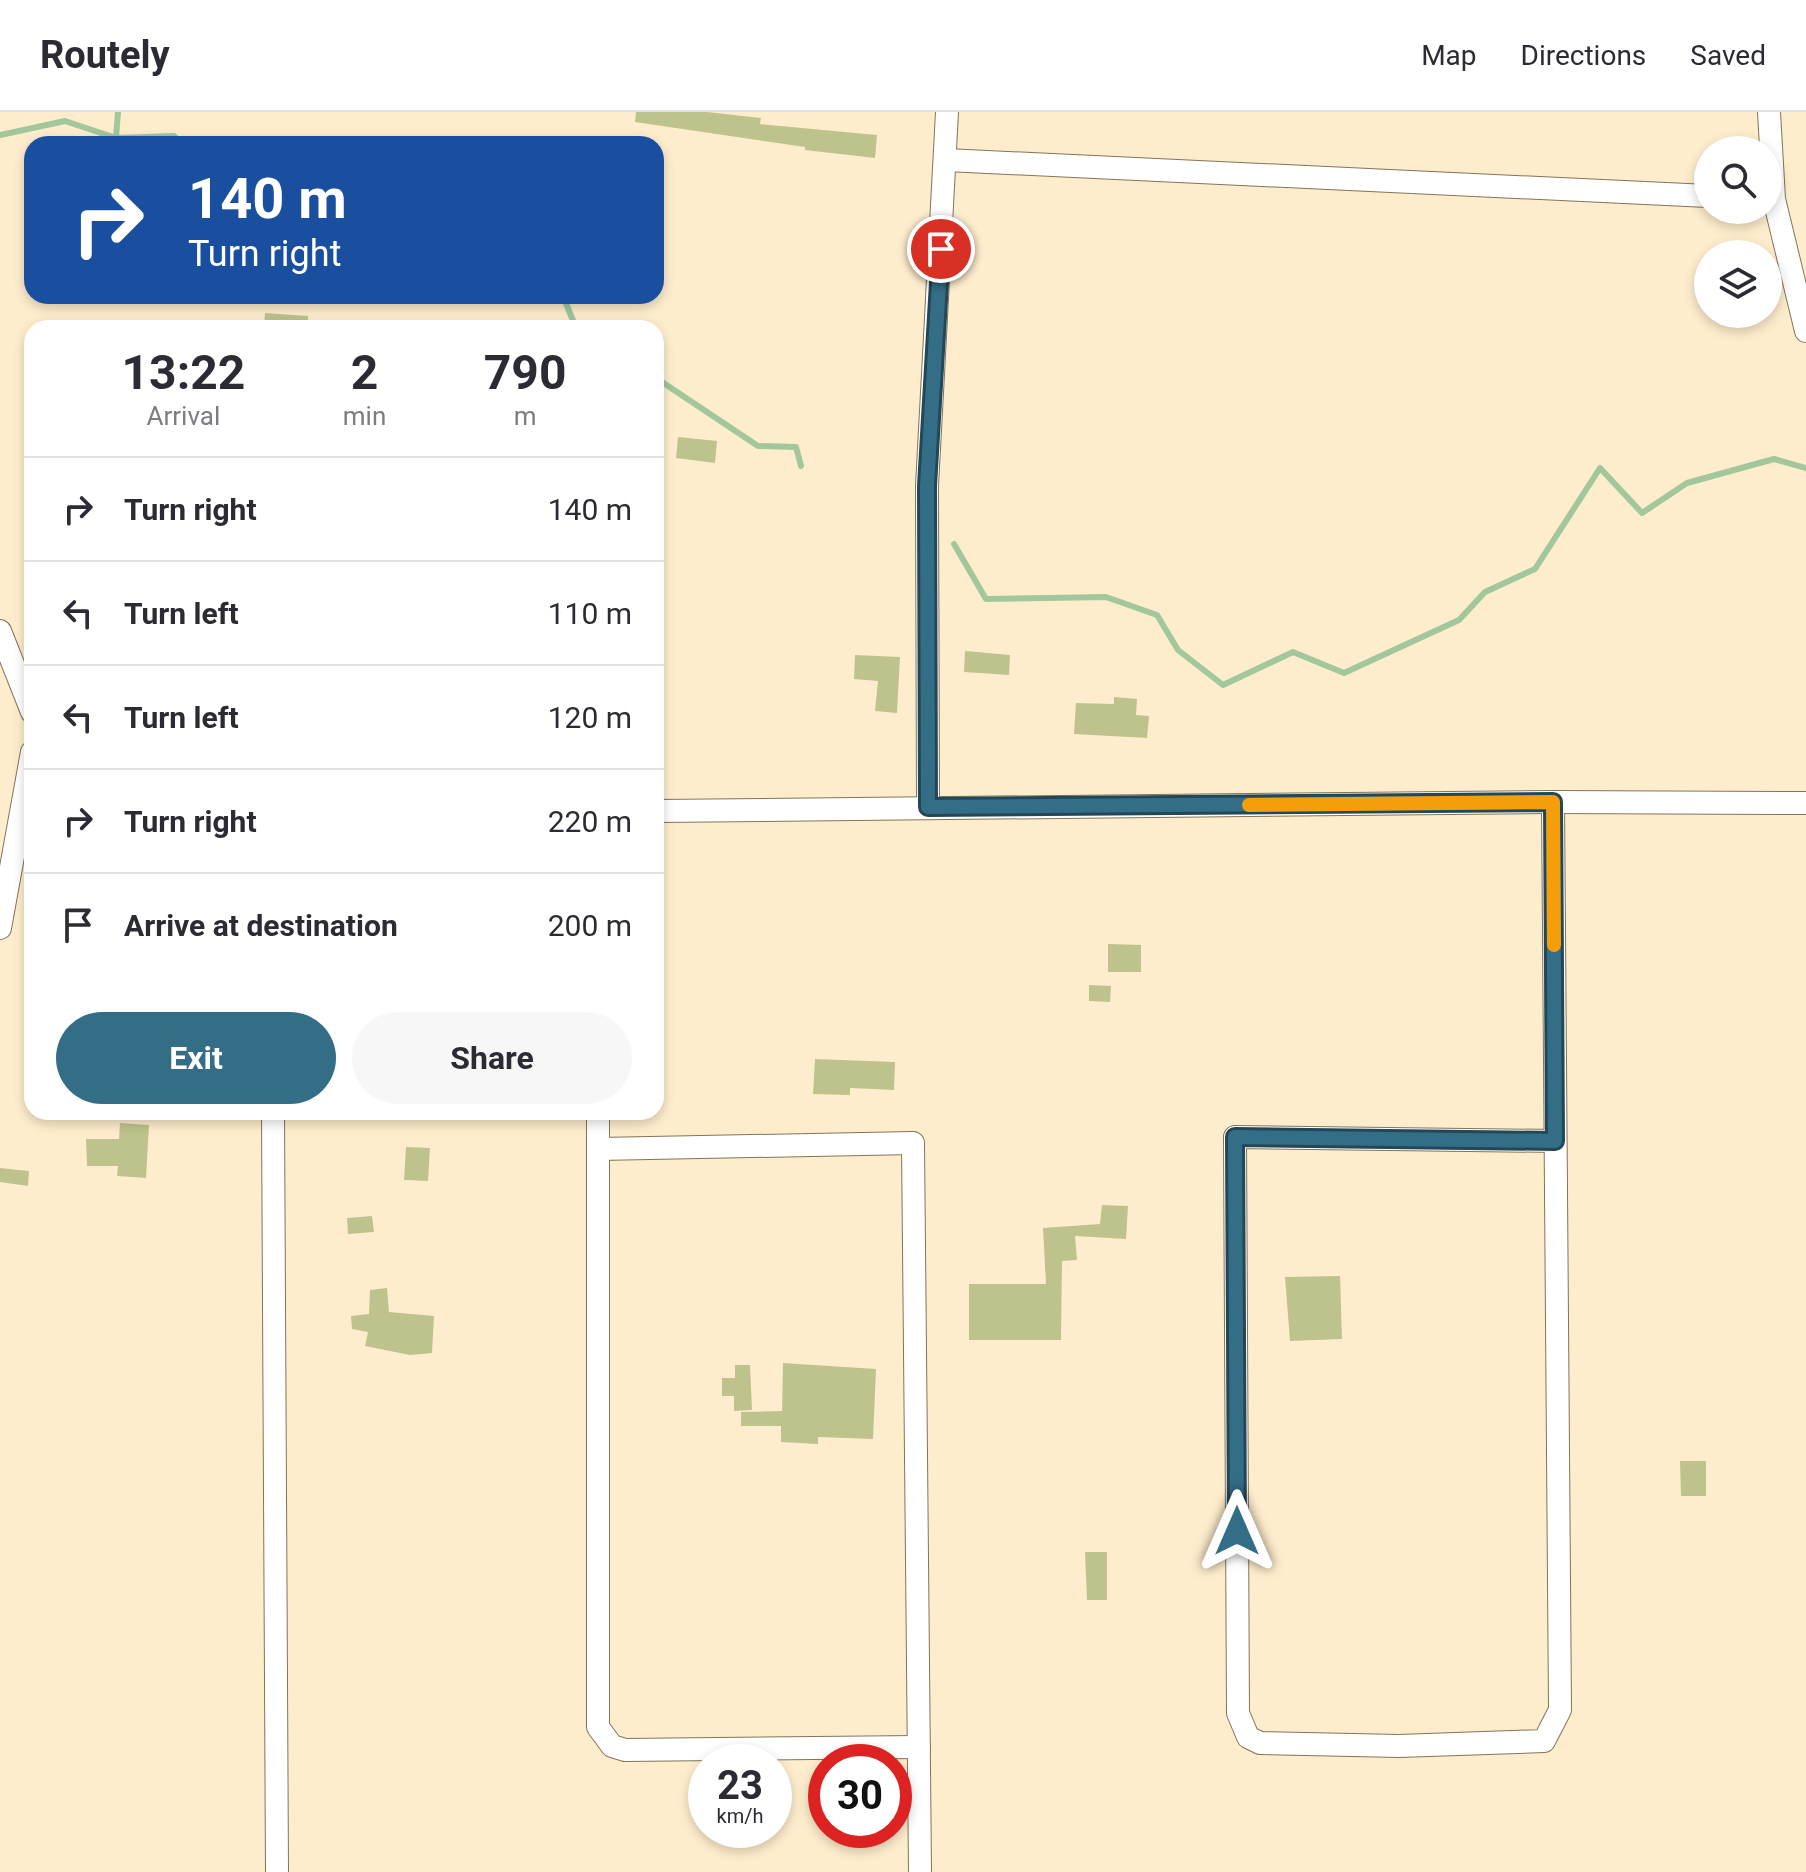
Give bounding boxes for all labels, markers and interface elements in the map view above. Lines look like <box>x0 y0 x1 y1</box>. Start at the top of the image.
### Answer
text: Routely <box>40 33 170 77</box>
text: Map <box>1421 39 1477 72</box>
text: Directions <box>1521 39 1646 72</box>
text: Saved <box>1690 39 1766 72</box>
map controls <box>1694 136 1782 328</box>
button: search <box>1694 136 1782 224</box>
text: 140 m <box>188 166 347 232</box>
icon: right <box>56 168 160 272</box>
pin <box>907 215 975 283</box>
icon: arrive <box>919 227 963 271</box>
text: Turn right <box>188 233 341 275</box>
button: layers <box>1694 240 1782 328</box>
text: 13:22 <box>122 344 245 401</box>
text: 2 <box>351 344 378 401</box>
text: 790 <box>484 344 566 401</box>
text: Arrival <box>147 401 220 431</box>
text: min <box>343 401 386 431</box>
text: m <box>514 401 537 431</box>
icon: right <box>56 487 100 531</box>
text: Turn right <box>124 492 257 527</box>
text: 140 m <box>548 492 632 527</box>
icon: left <box>56 591 100 635</box>
text: Turn left <box>124 596 239 631</box>
text: 110 m <box>548 596 632 631</box>
icon: left <box>56 695 100 739</box>
text: Turn left <box>124 700 239 735</box>
text: 120 m <box>548 700 632 735</box>
icon: right <box>56 799 100 843</box>
text: Turn right <box>124 804 257 839</box>
text: 220 m <box>548 804 632 839</box>
icon: arrive <box>56 903 100 947</box>
text: Arrive at destination <box>124 908 398 943</box>
text: 200 m <box>548 908 632 943</box>
button: Exit <box>56 1012 336 1104</box>
button: Share <box>352 1012 632 1104</box>
position arrow <box>1195 1489 1279 1573</box>
speed limit sign: 30 <box>808 1744 912 1848</box>
text: 23 <box>717 1762 763 1809</box>
text: km/h <box>717 1804 763 1828</box>

